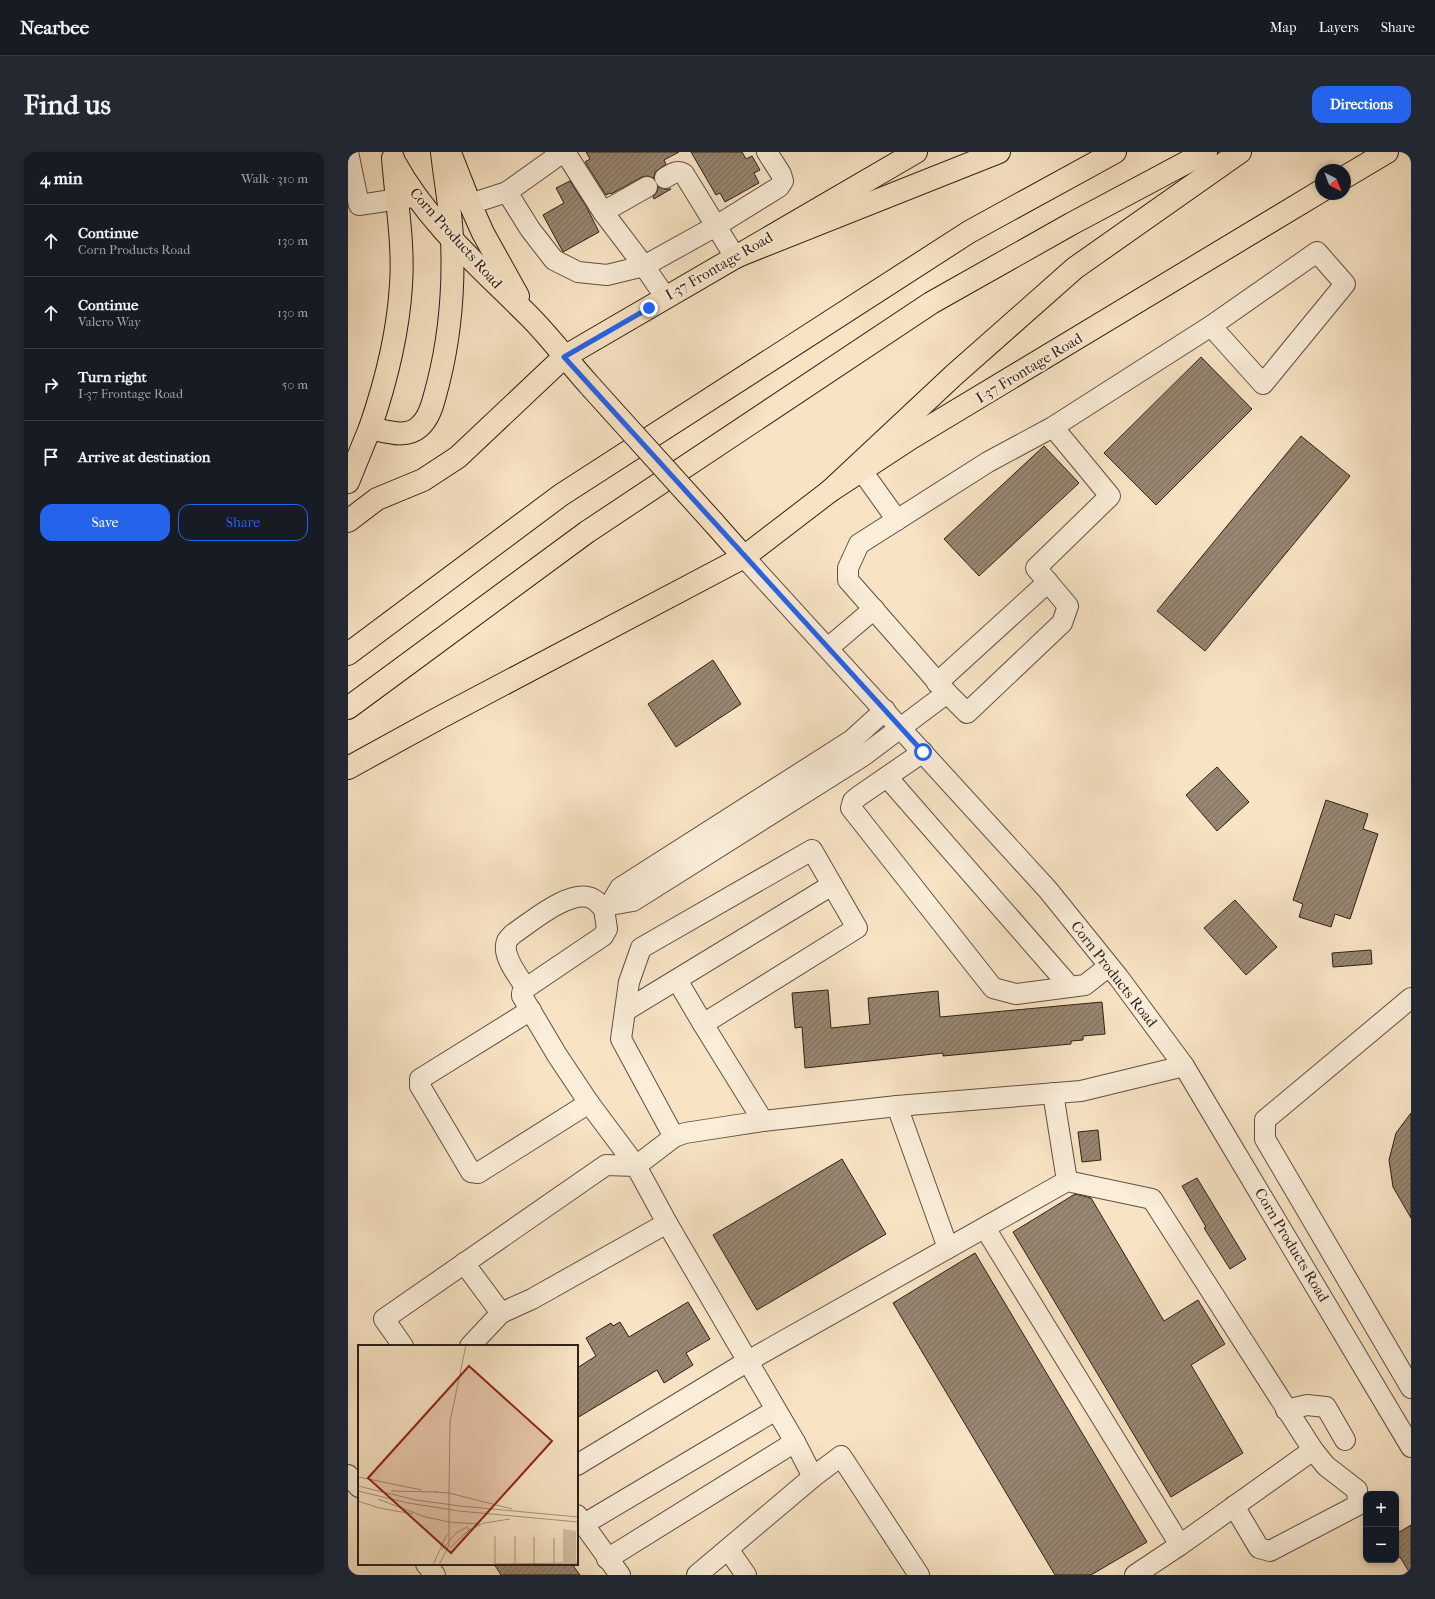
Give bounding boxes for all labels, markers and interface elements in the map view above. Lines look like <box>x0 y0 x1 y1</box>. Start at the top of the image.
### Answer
text: Nearbee <box>20 17 89 39</box>
text: Map <box>1270 19 1297 36</box>
text: Layers <box>1319 19 1359 36</box>
text: Share <box>1381 19 1415 36</box>
button: Directions <box>1312 86 1411 123</box>
text: Find us <box>24 88 111 121</box>
north arrow <box>1315 164 1351 200</box>
text: 4 min <box>40 168 83 188</box>
text: Walk · 310 m <box>241 171 308 186</box>
street label: Corn Products Road <box>406 184 507 293</box>
text: Continue <box>78 224 138 242</box>
street label: I-37 Frontage Road <box>662 228 777 304</box>
icon: ahead <box>40 230 62 252</box>
text: 130 m <box>277 233 308 248</box>
text: Corn Products Road <box>78 242 190 257</box>
text: Continue <box>78 296 138 314</box>
route end <box>640 299 658 317</box>
icon: ahead <box>40 302 62 324</box>
text: 130 m <box>277 305 308 320</box>
text: Valero Way <box>78 314 141 329</box>
street label: I-37 Frontage Road <box>972 329 1086 407</box>
text: Turn right <box>78 368 147 386</box>
icon: right <box>40 374 62 396</box>
text: 50 m <box>282 377 308 392</box>
text: I-37 Frontage Road <box>78 386 183 401</box>
icon: arrive <box>40 446 62 468</box>
text: Arrive at destination <box>78 448 210 466</box>
button: Save <box>40 504 170 541</box>
button: Share <box>178 504 308 541</box>
route start <box>914 743 932 761</box>
street label: Corn Products Road <box>1067 917 1161 1031</box>
street label: Corn Products Road <box>1251 1185 1333 1306</box>
inset map <box>358 1345 578 1565</box>
map controls <box>1363 1491 1399 1563</box>
button: + <box>1363 1491 1399 1527</box>
button: − <box>1363 1527 1399 1563</box>

